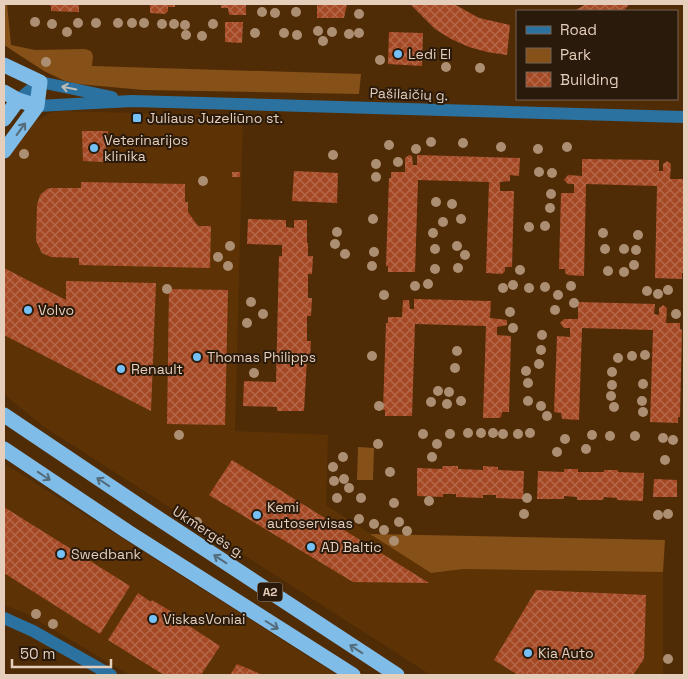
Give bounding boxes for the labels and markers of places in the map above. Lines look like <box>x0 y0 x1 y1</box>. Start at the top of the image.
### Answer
place label: Ledi El <box>408 45 451 63</box>
marker: Ledi El <box>392 48 404 60</box>
place label: Juliaus Juzeliūno st. <box>147 109 283 127</box>
marker: Juliaus Juzeliūno st. <box>131 112 143 124</box>
place label: Veterinarijos klinika <box>104 131 188 165</box>
marker: Veterinarijos klinika <box>88 142 100 154</box>
place label: Volvo <box>38 301 74 319</box>
marker: Volvo <box>22 304 34 316</box>
place label: Thomas Philipps <box>207 348 316 366</box>
marker: Thomas Philipps <box>191 351 203 363</box>
place label: Renault <box>131 360 183 378</box>
marker: Renault <box>115 363 127 375</box>
place label: Kemi autoservisas <box>267 498 353 532</box>
marker: Kemi autoservisas <box>251 509 263 521</box>
place label: AD Baltic <box>321 538 382 556</box>
marker: AD Baltic <box>305 541 317 553</box>
place label: Swedbank <box>71 545 142 563</box>
marker: Swedbank <box>55 548 67 560</box>
place label: ViskasVoniai <box>163 610 246 628</box>
marker: ViskasVoniai <box>147 613 159 625</box>
place label: Kia Auto <box>538 644 594 662</box>
marker: Kia Auto <box>522 647 534 659</box>

